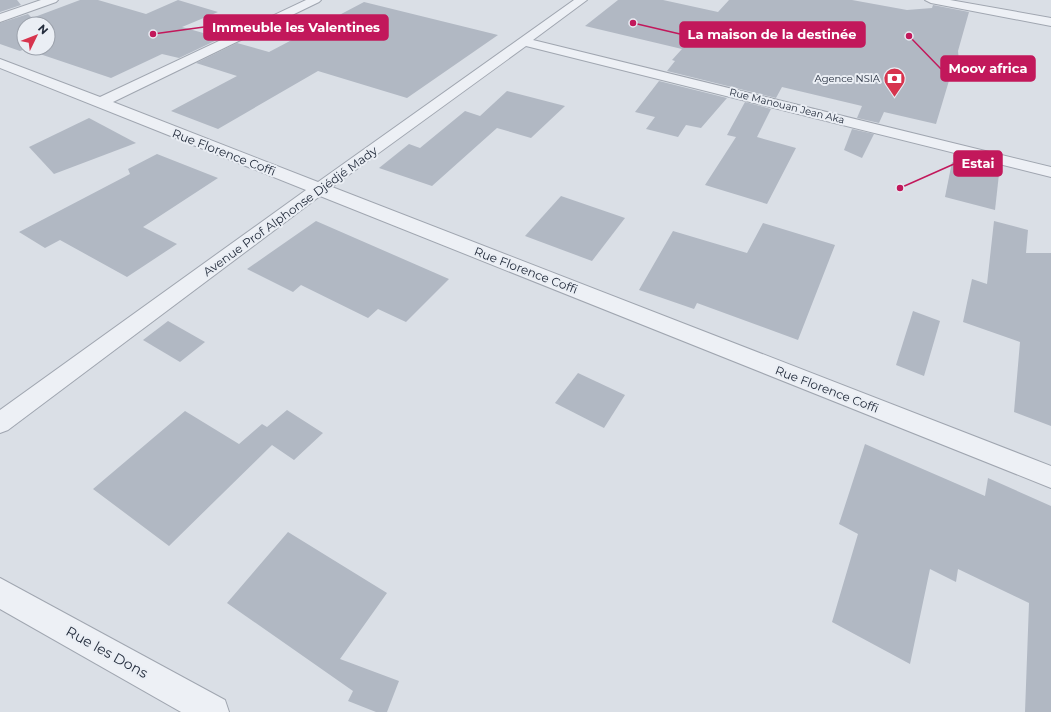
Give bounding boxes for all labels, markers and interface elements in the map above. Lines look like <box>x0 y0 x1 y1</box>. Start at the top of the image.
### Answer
callout: Immeuble les Valentines <box>204 15 388 40</box>
north arrow <box>16 16 56 56</box>
text: Immeuble les Valentines <box>212 19 380 35</box>
text: N <box>35 21 51 37</box>
callout: La maison de la destinée <box>680 22 865 47</box>
text: La maison de la destinée <box>688 26 856 42</box>
callout: Moov africa <box>941 56 1035 81</box>
text: Moov africa <box>949 60 1027 76</box>
bank icon: Agence NSIA <box>882 65 908 98</box>
place label: Agence NSIA <box>815 72 881 85</box>
street label: Rue Manouan Jean Aka <box>728 85 846 127</box>
street label: Rue Florence Coffi <box>170 125 278 179</box>
street label: Avenue Prof Alphonse Djédjé Mady <box>200 142 380 279</box>
callout: Estai <box>954 151 1002 176</box>
text: Estai <box>962 155 995 171</box>
street label: Rue Florence Coffi <box>472 243 580 297</box>
street label: Rue Florence Coffi <box>773 362 881 416</box>
street label: Rue les Dons <box>63 622 151 682</box>

